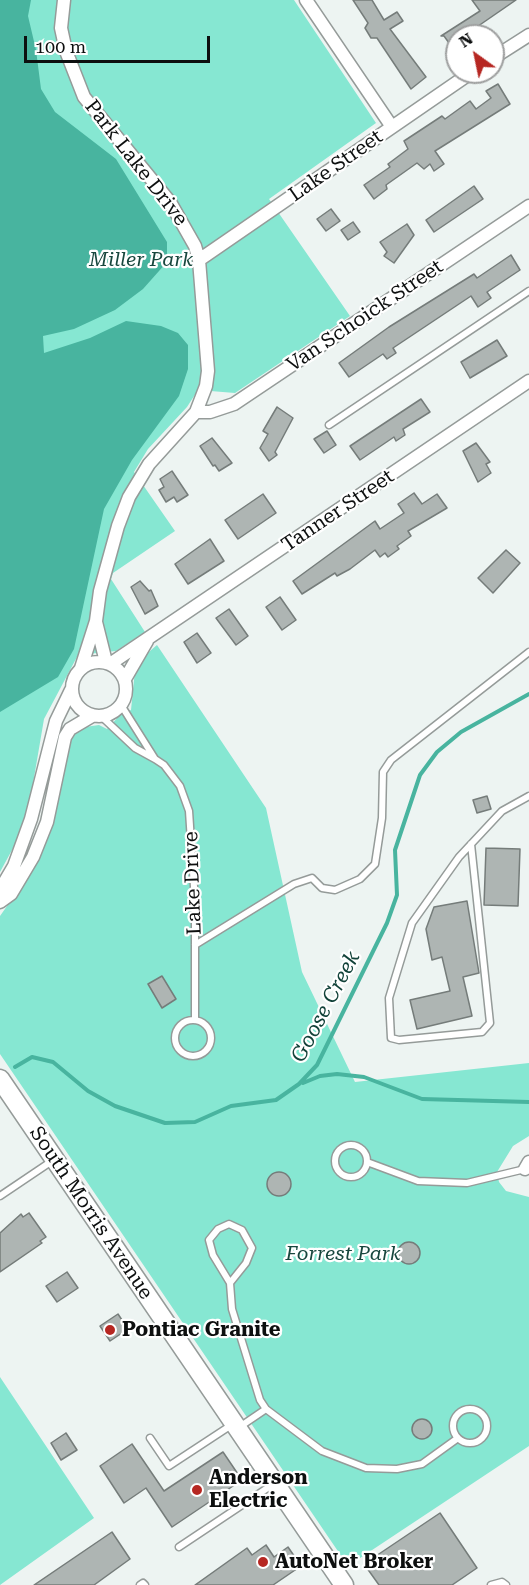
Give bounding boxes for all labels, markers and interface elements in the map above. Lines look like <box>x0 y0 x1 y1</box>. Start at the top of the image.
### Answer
scale bar <box>27 24 213 62</box>
north arrow <box>445 24 505 84</box>
text: N <box>456 29 476 51</box>
text: 100 m <box>35 36 86 57</box>
street label: Park Lake Drive <box>79 95 193 231</box>
street label: Lake Street <box>285 125 387 207</box>
park label: Miller Park <box>89 248 193 272</box>
street label: Van Schoick Street <box>282 255 448 377</box>
street label: Tanner Street <box>277 465 399 557</box>
street label: Lake Drive <box>179 831 207 935</box>
water label: Goose Creek <box>286 947 366 1067</box>
street label: South Morris Avenue <box>24 1122 158 1304</box>
park label: Forrest Park <box>285 1242 401 1266</box>
place label: Pontiac Granite <box>122 1318 281 1342</box>
marker: Pontiac Granite <box>103 1323 117 1337</box>
place label: Anderson Electric <box>209 1466 308 1513</box>
marker: Anderson Electric <box>190 1483 204 1497</box>
place label: AutoNet Broker <box>275 1550 433 1574</box>
marker: AutoNet Broker <box>256 1555 270 1569</box>

